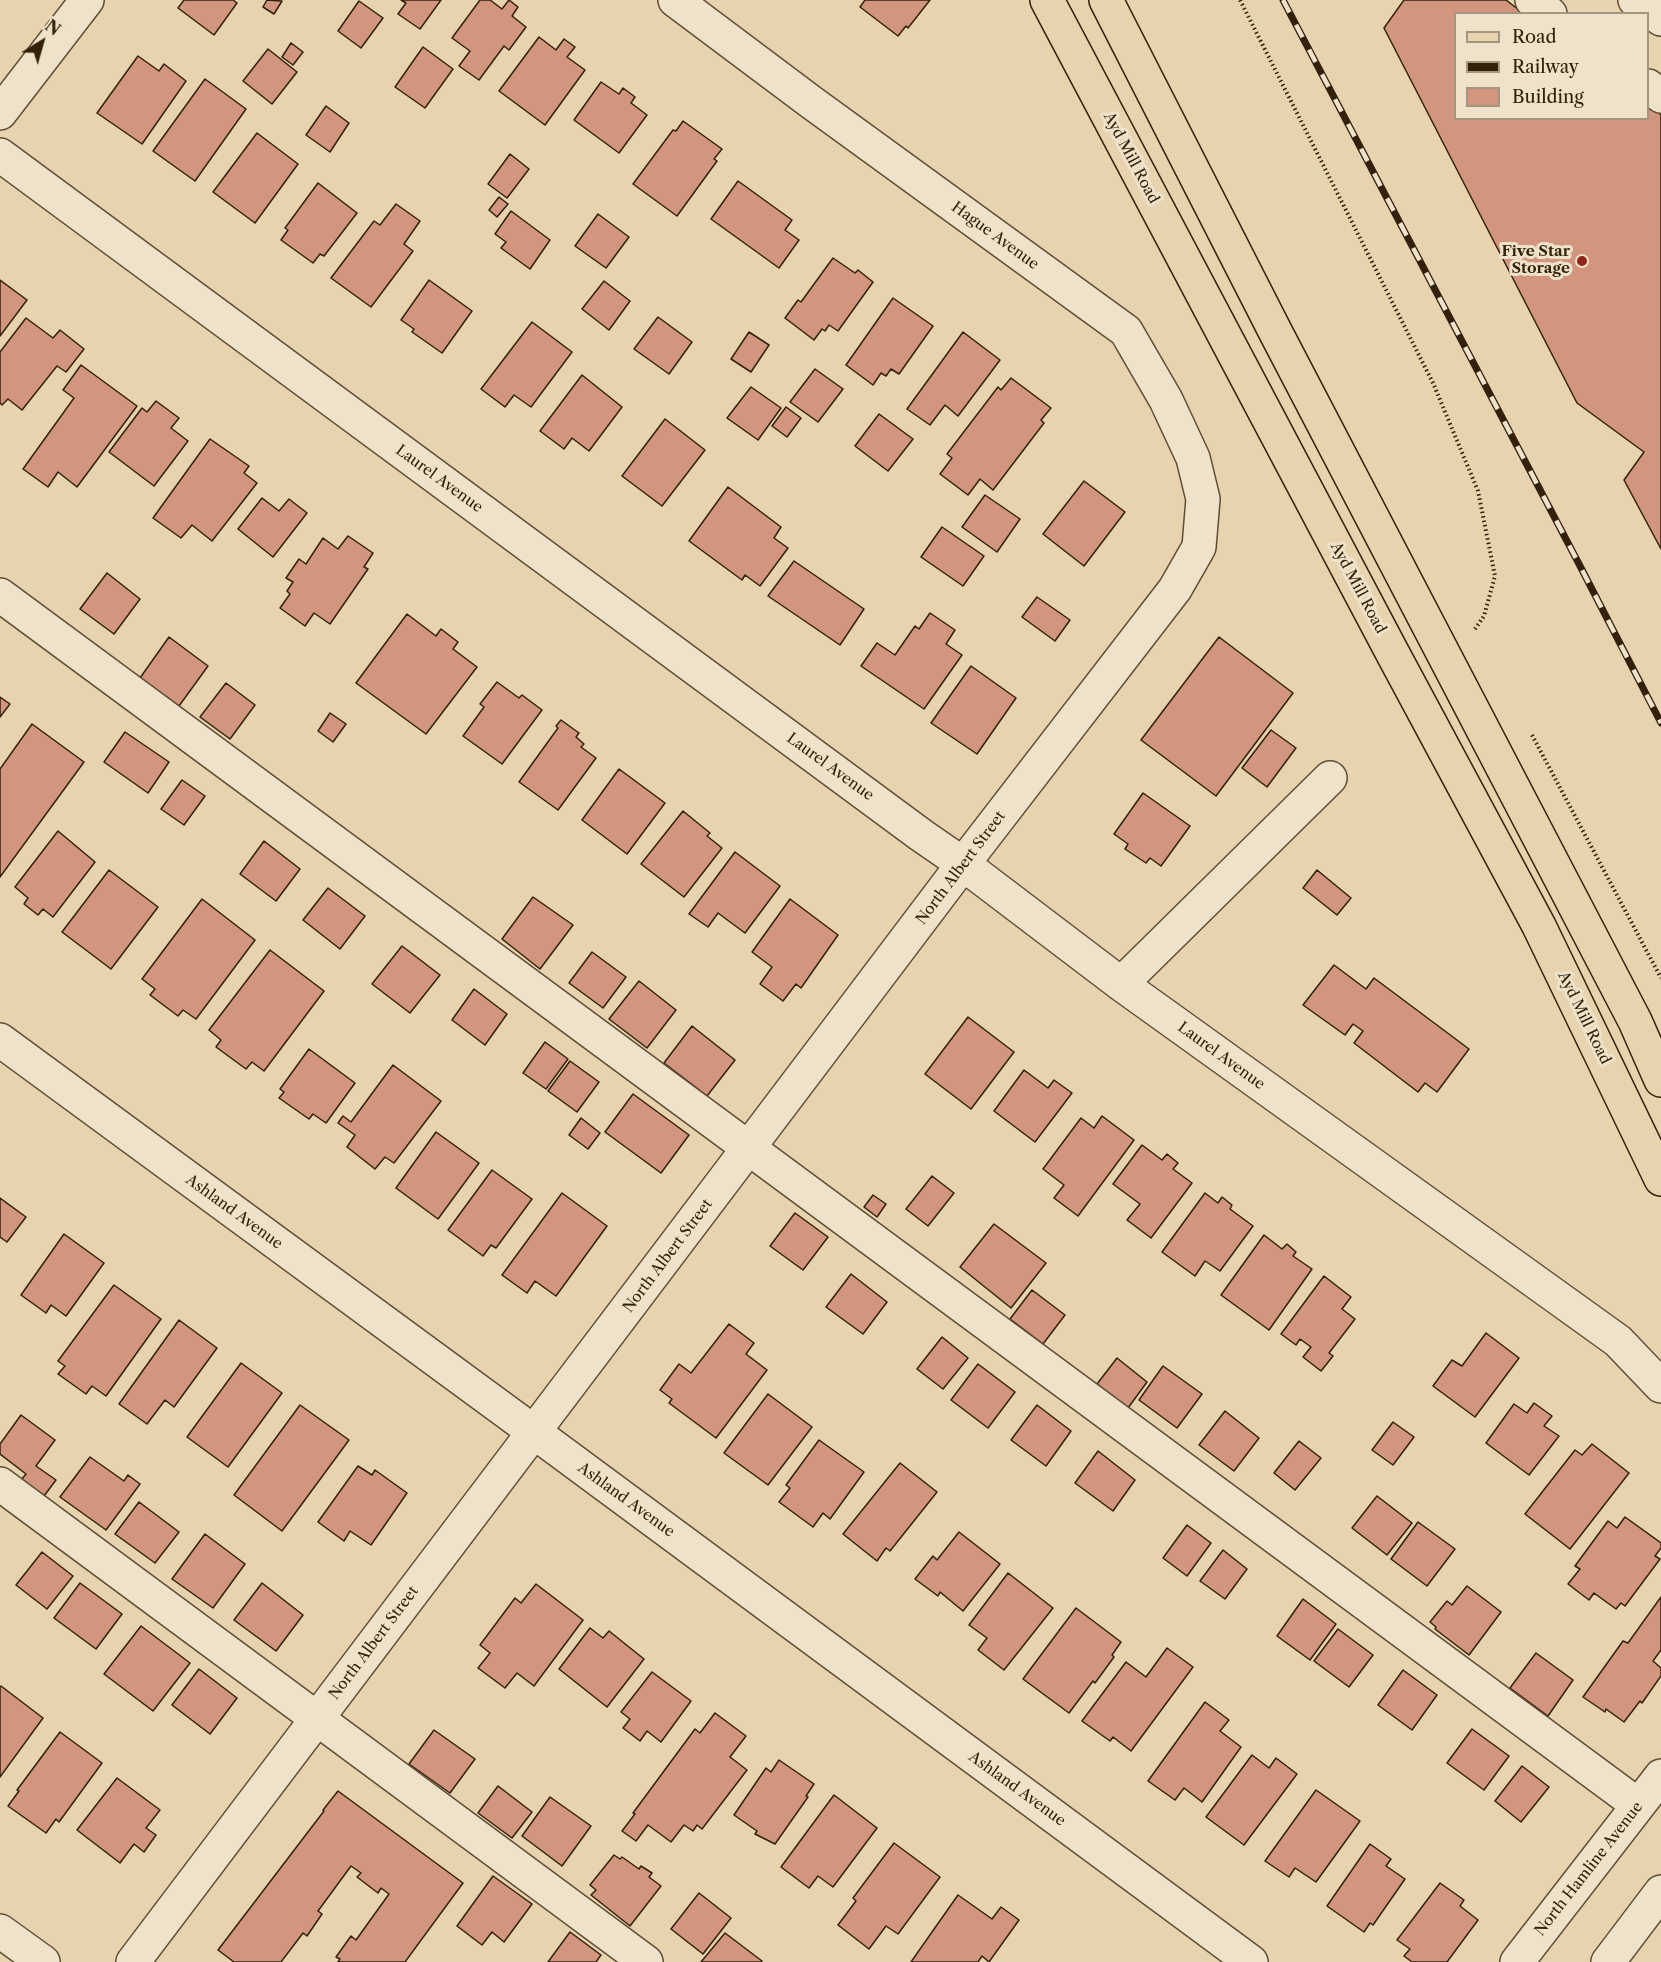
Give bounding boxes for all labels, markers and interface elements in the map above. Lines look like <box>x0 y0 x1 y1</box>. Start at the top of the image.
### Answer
north arrow <box>12 12 72 72</box>
legend <box>1454 12 1649 120</box>
text: N <box>41 15 64 40</box>
text: Road <box>1512 26 1557 48</box>
text: Railway <box>1512 56 1579 78</box>
text: Building <box>1512 86 1584 108</box>
street label: Ayd Mill Road <box>1099 109 1163 207</box>
street label: Hague Avenue <box>948 198 1042 274</box>
place label: Five Star Storage <box>1501 243 1570 278</box>
marker: Five Star Storage <box>1575 254 1589 268</box>
street label: Laurel Avenue <box>392 441 486 517</box>
street label: Ayd Mill Road <box>1326 539 1390 637</box>
street label: Laurel Avenue <box>783 729 877 805</box>
street label: North Albert Street <box>912 808 1010 928</box>
street label: Ayd Mill Road <box>1554 969 1614 1067</box>
street label: Laurel Avenue <box>1174 1018 1268 1094</box>
street label: Ashland Avenue <box>182 1171 286 1253</box>
street label: North Albert Street <box>619 1196 717 1316</box>
street label: Ashland Avenue <box>574 1459 678 1541</box>
street label: North Albert Street <box>325 1583 423 1703</box>
street label: Ashland Avenue <box>965 1748 1069 1830</box>
street label: North Hamline Avenue <box>1531 1798 1647 1940</box>

